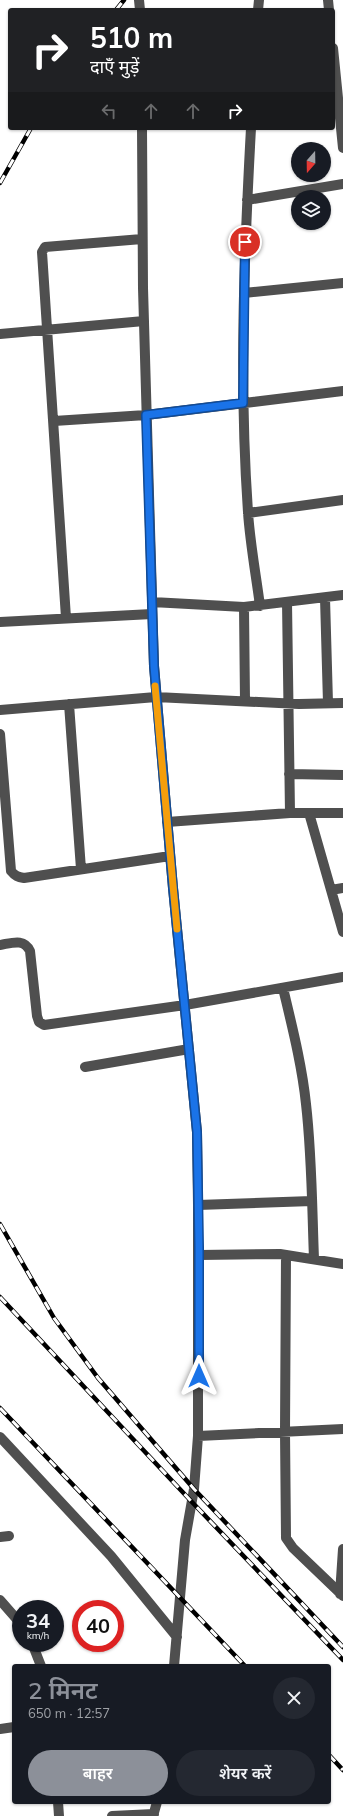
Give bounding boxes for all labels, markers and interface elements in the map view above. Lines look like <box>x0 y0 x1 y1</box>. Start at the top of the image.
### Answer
text: 510 m <box>90 20 173 55</box>
icon: right <box>24 24 76 76</box>
text: दाएँ मुड़ें <box>90 55 139 78</box>
icon: left <box>98 100 120 122</box>
icon: ahead <box>140 100 162 122</box>
icon: ahead <box>182 100 204 122</box>
icon: right <box>224 100 246 122</box>
north arrow <box>291 142 331 182</box>
map controls <box>291 142 331 230</box>
button: layers <box>291 190 331 230</box>
pin <box>228 225 262 259</box>
icon: arrive <box>234 231 256 253</box>
position arrow <box>178 1355 220 1397</box>
speed limit sign: 40 <box>72 1600 124 1652</box>
text: 34 <box>26 1608 50 1633</box>
text: km/h <box>27 1629 49 1642</box>
text: 2 मिनट <box>28 1675 98 1705</box>
button: close <box>273 1677 315 1719</box>
text: 650 m · 12:57 <box>28 1705 110 1721</box>
button: बाहर <box>28 1750 168 1796</box>
button: शेयर करें <box>176 1750 315 1796</box>

